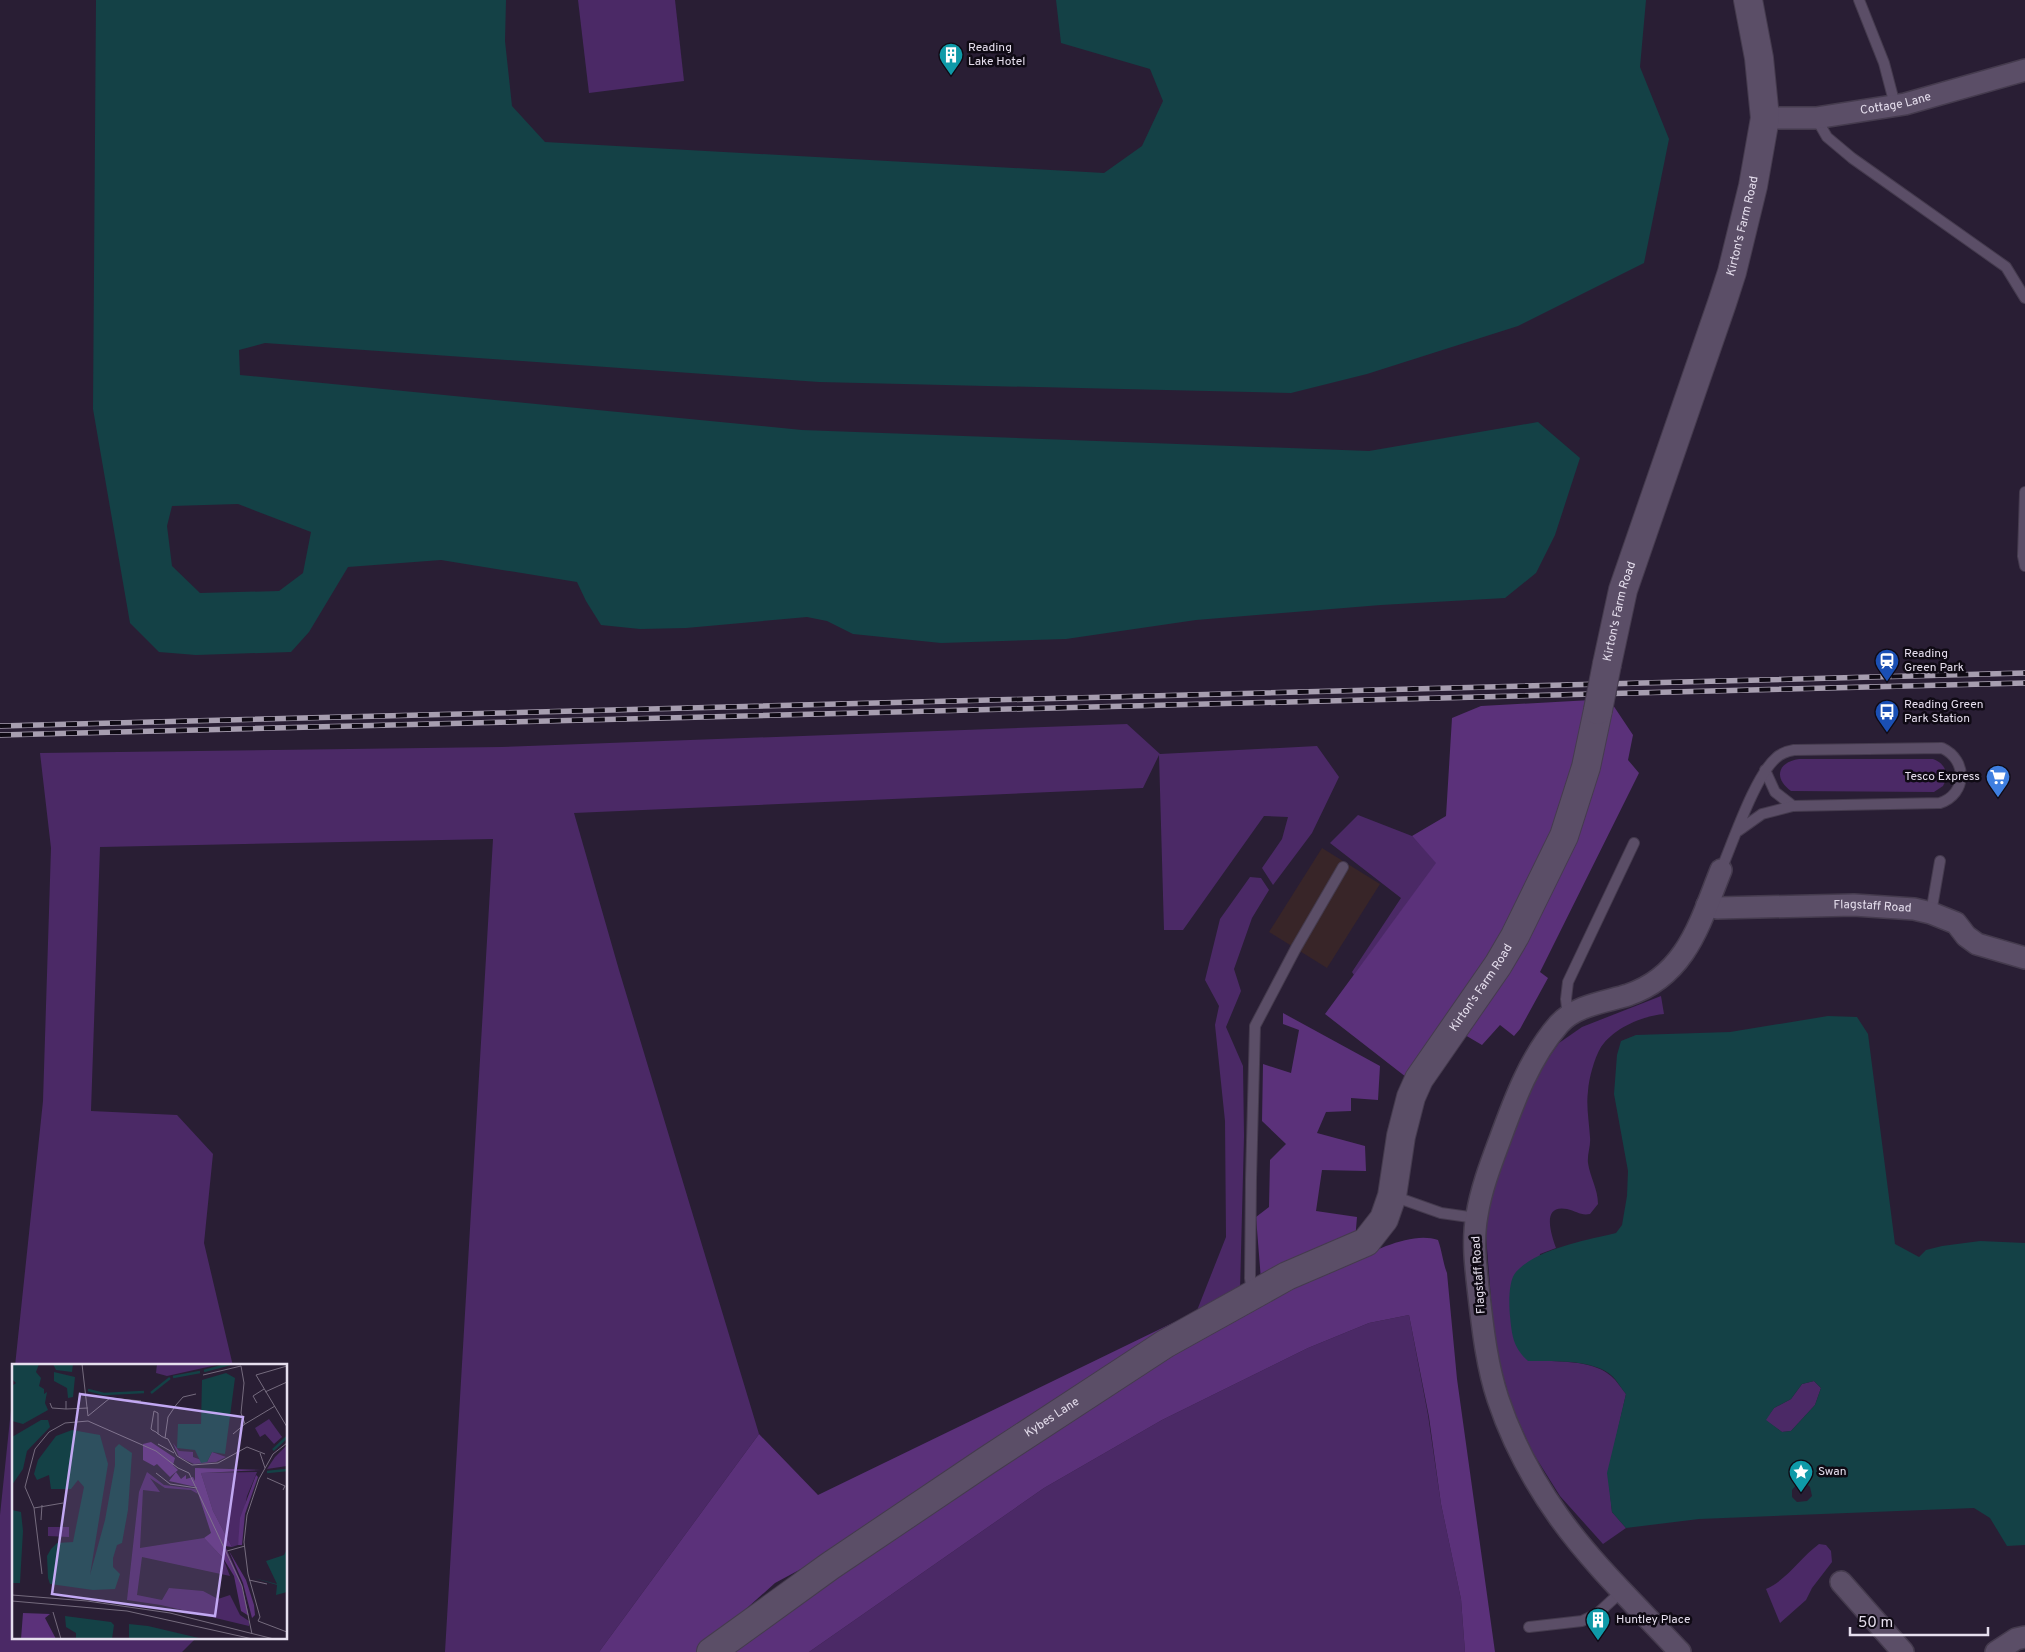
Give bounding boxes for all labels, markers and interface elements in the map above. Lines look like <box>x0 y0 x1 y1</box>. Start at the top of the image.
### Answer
place label: Reading Lake Hotel <box>968 40 1025 70</box>
building icon: Reading Lake Hotel <box>938 42 964 76</box>
street label: Cottage Lane <box>1859 89 1933 119</box>
street label: Kirton's Farm Road <box>1723 175 1763 278</box>
street label: Kirton's Farm Road <box>1600 560 1640 663</box>
place label: Reading Green Park <box>1904 646 1964 676</box>
station icon: Reading Green Park <box>1874 648 1900 682</box>
place label: Reading Green Park Station <box>1904 697 1984 727</box>
bus stop icon: Reading Green Park Station <box>1874 699 1900 733</box>
supermarket icon: Tesco Express <box>1985 764 2011 798</box>
place label: Tesco Express <box>1904 769 1980 785</box>
street label: Flagstaff Road <box>1833 897 1912 917</box>
street label: Kirton's Farm Road <box>1446 941 1516 1035</box>
street label: Flagstaff Road <box>1468 1236 1490 1314</box>
inset map <box>12 1364 288 1640</box>
street label: Kybes Lane <box>1022 1394 1083 1441</box>
place icon: Swan <box>1788 1459 1814 1493</box>
place label: Swan <box>1818 1464 1846 1480</box>
scale bar <box>1850 1604 1988 1636</box>
building icon: Huntley Place <box>1585 1607 1611 1641</box>
place label: Huntley Place <box>1616 1612 1690 1628</box>
text: 50 m <box>1858 1614 1893 1633</box>

